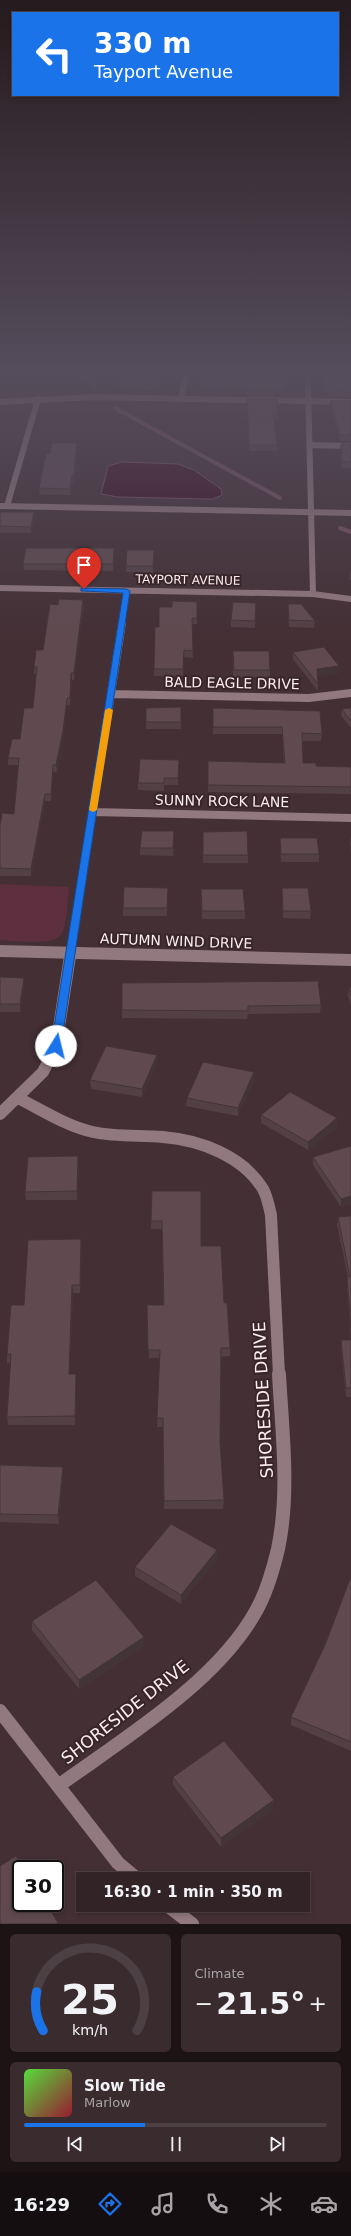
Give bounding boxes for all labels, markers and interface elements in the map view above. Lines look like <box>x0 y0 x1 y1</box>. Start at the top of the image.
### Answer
text: 330 m <box>94 27 191 60</box>
icon: left <box>28 28 80 80</box>
text: Tayport Avenue <box>94 61 233 82</box>
pin <box>67 548 101 589</box>
icon: arrive <box>73 554 95 576</box>
street label: TAYPORT AVENUE <box>134 572 241 588</box>
street label: BALD EAGLE DRIVE <box>164 674 300 692</box>
street label: SUNNY ROCK LANE <box>155 792 289 810</box>
street label: AUTUMN WIND DRIVE <box>100 930 252 952</box>
position arrow <box>35 1025 77 1067</box>
street label: SHORESIDE DRIVE <box>249 1321 277 1479</box>
street label: SHORESIDE DRIVE <box>57 1656 193 1768</box>
speed limit sign: 30 <box>12 1860 64 1912</box>
text: 16:30 · 1 min · 350 m <box>103 1883 283 1901</box>
text: Climate <box>195 1966 245 1981</box>
text: 25 <box>61 1975 119 2024</box>
text: 21.5° <box>216 1986 305 2021</box>
text: − <box>195 1991 213 2016</box>
text: + <box>309 1991 327 2016</box>
text: km/h <box>72 2022 108 2038</box>
text: Slow Tide <box>84 2077 166 2095</box>
text: Marlow <box>84 2095 131 2110</box>
icon: previous <box>64 2133 86 2155</box>
icon: pause <box>165 2133 187 2155</box>
icon: next <box>266 2133 288 2155</box>
icon: directions <box>96 2190 124 2218</box>
icon: music <box>149 2190 177 2218</box>
icon: phone <box>203 2190 231 2218</box>
icon: climate <box>257 2190 285 2218</box>
icon: car <box>310 2190 338 2218</box>
text: 16:29 <box>13 2194 70 2215</box>

